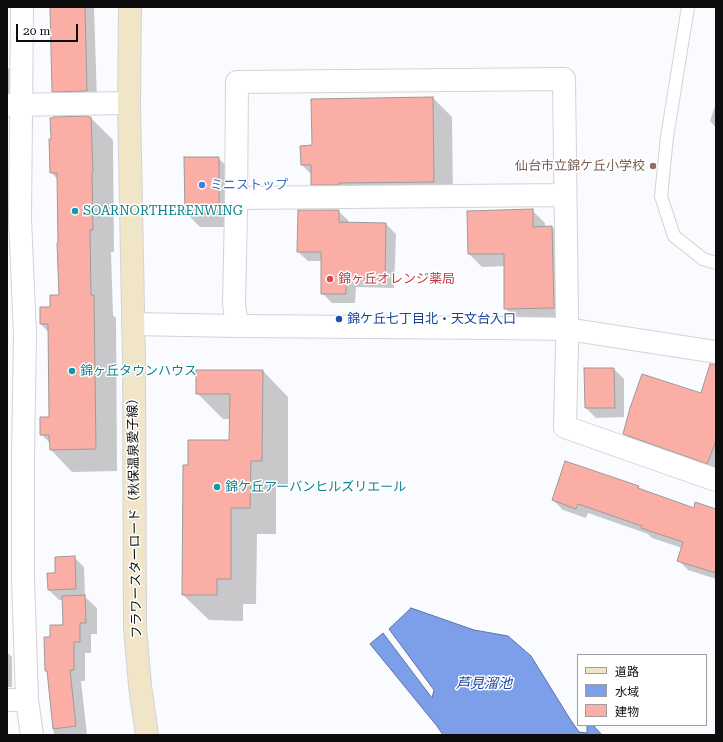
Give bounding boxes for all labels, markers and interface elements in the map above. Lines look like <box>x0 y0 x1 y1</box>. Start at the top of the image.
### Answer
scale bar <box>18 16 80 42</box>
text: 20 m <box>23 24 50 38</box>
place label: 仙台市立錦ケ丘小学校 <box>515 158 645 174</box>
marker: 仙台市立錦ケ丘小学校 <box>648 161 658 171</box>
place label: ミニストップ <box>210 177 288 193</box>
marker: ミニストップ <box>197 180 207 190</box>
place label: SOARNORTHERENWING <box>83 203 243 219</box>
marker: SOARNORTHERENWING <box>70 206 80 216</box>
place label: 錦ヶ丘オレンジ薬局 <box>338 271 455 287</box>
marker: 錦ヶ丘オレンジ薬局 <box>325 274 335 284</box>
place label: 錦ケ丘七丁目北・天文台入口 <box>347 311 516 327</box>
marker: 錦ケ丘七丁目北・天文台入口 <box>334 314 344 324</box>
place label: 錦ヶ丘タウンハウス <box>80 363 197 379</box>
marker: 錦ヶ丘タウンハウス <box>67 366 77 376</box>
street label: フラワースターロード（秋保温泉愛子線） <box>125 391 145 639</box>
place label: 錦ケ丘アーバンヒルズリエール <box>225 479 406 495</box>
marker: 錦ケ丘アーバンヒルズリエール <box>212 482 222 492</box>
legend <box>577 654 707 726</box>
text: 道路 <box>615 665 639 679</box>
water label: 芦見溜池 <box>456 676 512 692</box>
text: 水域 <box>615 685 639 699</box>
text: 建物 <box>615 705 639 719</box>

